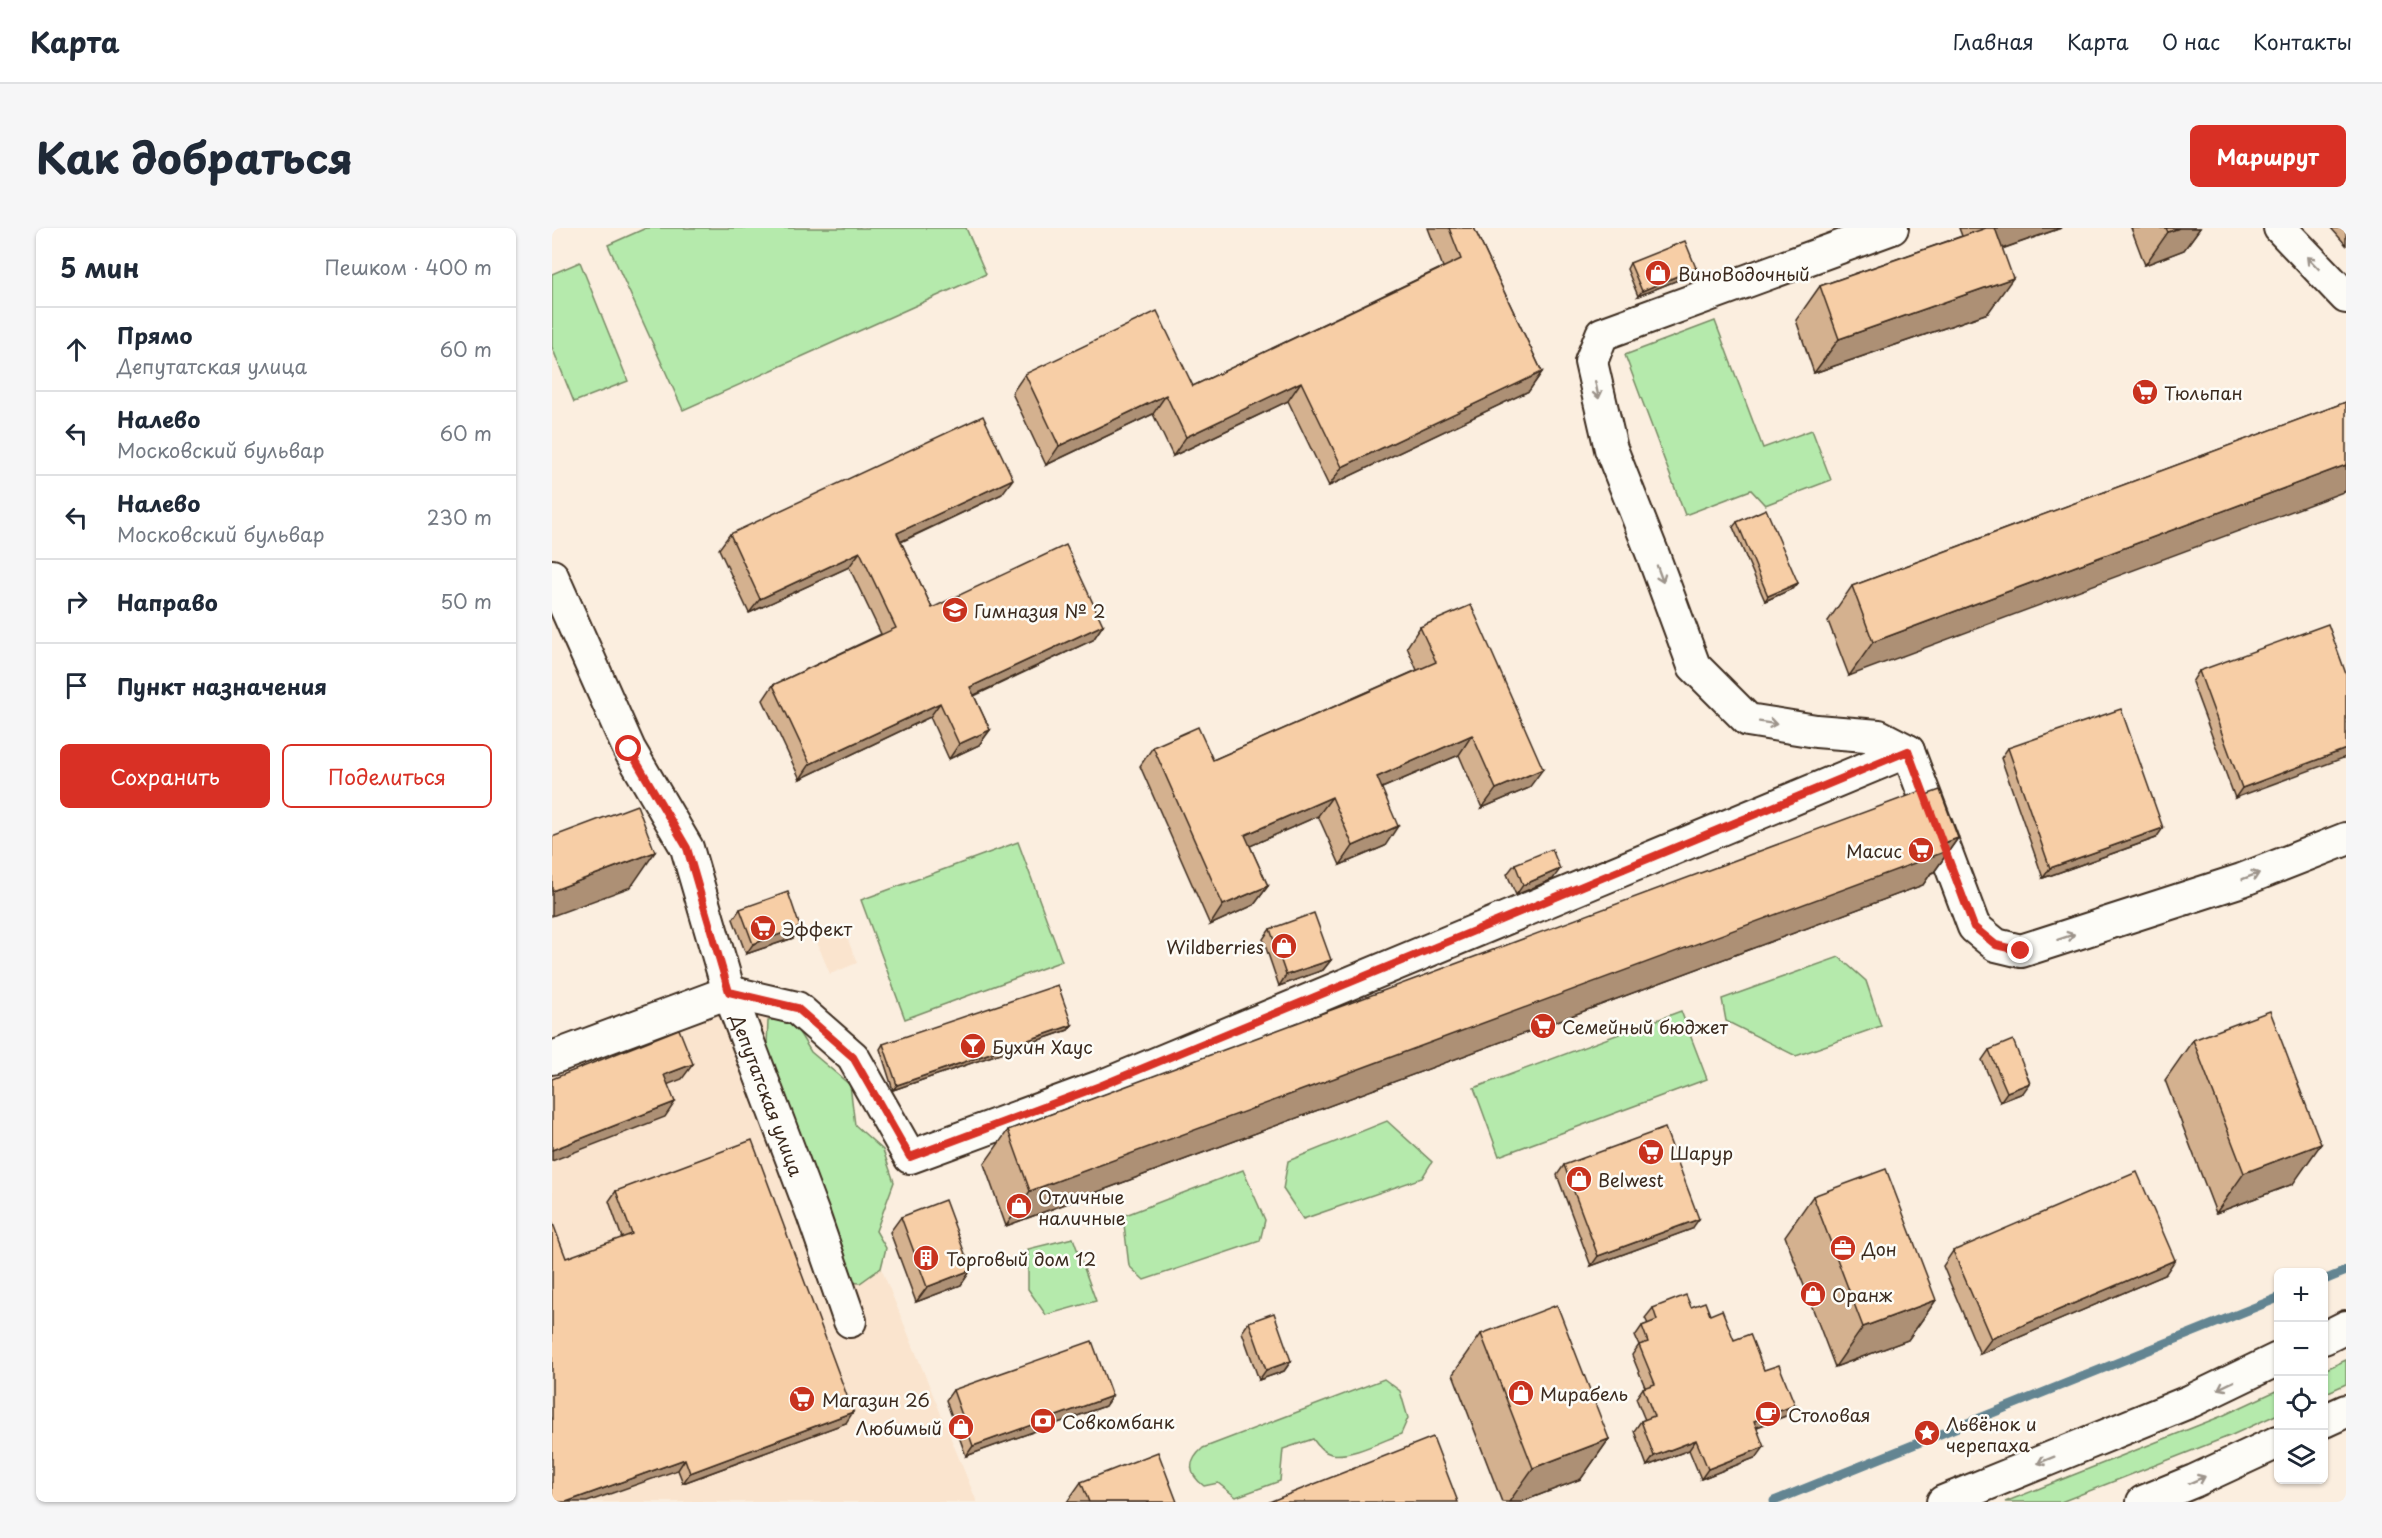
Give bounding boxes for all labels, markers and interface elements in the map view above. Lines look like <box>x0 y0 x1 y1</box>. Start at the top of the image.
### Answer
text: Карта <box>30 20 120 63</box>
text: Главная <box>1953 25 2034 57</box>
text: Карта <box>2067 25 2129 57</box>
text: О нас <box>2162 25 2220 57</box>
text: Контакты <box>2253 25 2352 57</box>
text: Как добраться <box>36 125 353 188</box>
button: Маршрут <box>2190 125 2346 187</box>
text: 5 мин <box>60 248 139 287</box>
text: Пешком · 400 m <box>324 252 492 282</box>
one-way arrow <box>2306 255 2320 270</box>
shop icon: ВиноВодочный <box>1643 258 1673 288</box>
place label: ВиноВодочный <box>1678 260 1810 287</box>
text: Прямо <box>117 318 192 351</box>
icon: ahead <box>60 333 93 366</box>
text: 60 m <box>440 334 492 364</box>
text: Депутатская улица <box>117 351 307 381</box>
supermarket icon: Тюльпан <box>2130 377 2160 407</box>
place label: Тюльпан <box>2164 379 2243 406</box>
one-way arrow <box>1591 380 1603 399</box>
text: Налево <box>117 402 200 435</box>
icon: left <box>60 417 93 450</box>
text: 60 m <box>440 418 492 448</box>
text: Московский бульвар <box>117 435 325 465</box>
text: Налево <box>117 486 200 519</box>
icon: left <box>60 501 93 534</box>
text: 230 m <box>427 502 492 532</box>
text: Московский бульвар <box>117 519 325 549</box>
one-way arrow <box>1656 564 1667 583</box>
icon: right <box>60 585 93 618</box>
text: Направо <box>117 585 218 618</box>
text: 50 m <box>440 586 492 616</box>
school or university icon: Гимназия № 2 <box>940 595 970 625</box>
place label: Гимназия № 2 <box>974 597 1105 624</box>
icon: arrive <box>60 669 93 702</box>
text: Пункт назначения <box>117 669 327 702</box>
one-way arrow <box>1758 718 1777 729</box>
route start <box>615 735 641 761</box>
button: Сохранить <box>60 744 270 808</box>
button: Поделиться <box>282 744 492 808</box>
supermarket icon: Масис <box>1906 835 1936 865</box>
place label: Масис <box>1846 837 1902 864</box>
one-way arrow <box>2241 870 2260 881</box>
supermarket icon: Эффект <box>748 913 778 943</box>
place label: Эффект <box>782 915 852 942</box>
shop icon: Wildberries <box>1269 931 1299 961</box>
one-way arrow <box>2056 931 2075 942</box>
place label: Wildberries <box>1166 933 1264 960</box>
route end <box>2007 937 2033 963</box>
street label: Депутатская улица <box>725 1009 811 1180</box>
supermarket icon: Семейный бюджет <box>1528 1011 1558 1041</box>
place label: Семейный бюджет <box>1562 1013 1728 1040</box>
bar icon: Бухин Хаус <box>958 1031 988 1061</box>
place label: Бухин Хаус <box>992 1033 1093 1060</box>
supermarket icon: Шарур <box>1636 1137 1666 1167</box>
place label: Шарур <box>1670 1139 1733 1166</box>
shop icon: Belwest <box>1564 1164 1594 1194</box>
place label: Belwest <box>1598 1166 1664 1193</box>
place label: Отличные наличные <box>1038 1183 1126 1231</box>
shop icon: Отличные наличные <box>1004 1191 1034 1221</box>
office icon: Дон <box>1828 1233 1858 1263</box>
place label: Дон <box>1861 1235 1897 1262</box>
building icon: Торговый дом 12 <box>911 1243 941 1273</box>
place label: Торговый дом 12 <box>946 1245 1096 1272</box>
map controls <box>2274 1268 2328 1484</box>
button: + <box>2274 1268 2328 1322</box>
shop icon: Оранж <box>1798 1279 1828 1309</box>
place label: Оранж <box>1832 1281 1893 1308</box>
button: − <box>2274 1322 2328 1376</box>
button: locate <box>2274 1376 2328 1430</box>
shop icon: Мирабель <box>1506 1378 1536 1408</box>
one-way arrow <box>2217 1379 2235 1391</box>
place label: Мирабель <box>1540 1380 1628 1407</box>
supermarket icon: Магазин 26 <box>787 1384 817 1414</box>
place label: Магазин 26 <box>822 1386 930 1413</box>
cafe icon: Столовая <box>1753 1399 1783 1429</box>
place label: Столовая <box>1788 1401 1871 1428</box>
bank icon: Совкомбанк <box>1028 1406 1058 1436</box>
place label: Совкомбанк <box>1062 1408 1175 1435</box>
place label: Львёнок и черепаха <box>1946 1410 2037 1458</box>
shop icon: Любимый <box>946 1412 976 1442</box>
place label: Любимый <box>856 1414 942 1441</box>
place icon: Львёнок и черепаха <box>1912 1418 1942 1448</box>
button: layers <box>2274 1430 2328 1484</box>
one-way arrow <box>2037 1455 2056 1466</box>
one-way arrow <box>2188 1473 2206 1485</box>

